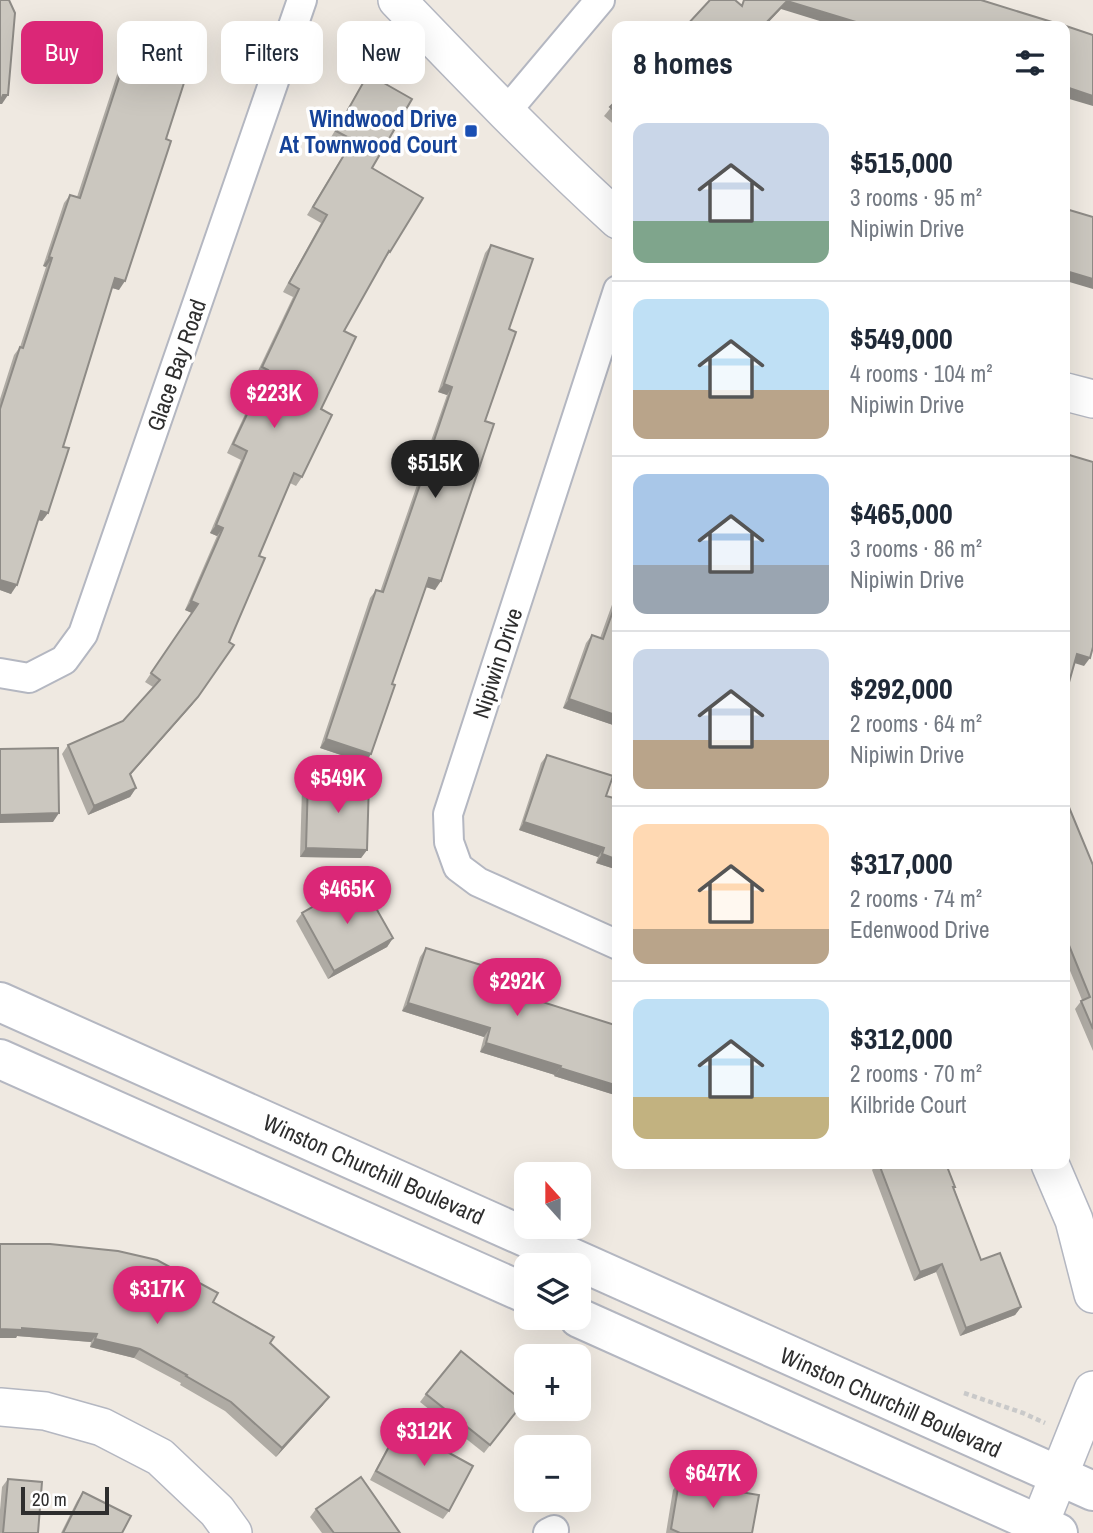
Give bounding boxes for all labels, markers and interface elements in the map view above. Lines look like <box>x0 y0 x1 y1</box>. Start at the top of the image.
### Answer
chip: Buy <box>21 21 103 84</box>
chip: Rent <box>117 21 207 84</box>
chip: Filters <box>221 21 323 84</box>
chip: New <box>337 21 425 84</box>
text: 8 homes <box>633 43 733 83</box>
icon: filters <box>1011 44 1049 82</box>
place label: Windwood Drive At Townwood Court <box>279 103 457 160</box>
marker: Windwood Drive At Townwood Court <box>463 123 479 139</box>
text: $515,000 <box>850 142 953 182</box>
icon: home <box>689 151 773 235</box>
text: 3 rooms · 95 m² <box>850 182 982 213</box>
text: Nipiwin Drive <box>850 213 964 244</box>
street label: Glace Bay Road <box>139 295 213 435</box>
text: $549,000 <box>850 318 953 358</box>
icon: home <box>689 327 773 411</box>
text: 4 rooms · 104 m² <box>850 358 993 389</box>
pin: $223K <box>225 370 323 430</box>
text: $223K <box>246 377 302 408</box>
text: Nipiwin Drive <box>850 389 964 420</box>
pin: $515K <box>386 440 484 500</box>
text: $515K <box>407 447 463 478</box>
text: $465,000 <box>850 493 953 533</box>
icon: home <box>689 502 773 586</box>
text: 3 rooms · 86 m² <box>850 533 982 564</box>
text: Nipiwin Drive <box>850 564 964 595</box>
street label: Nipiwin Drive <box>465 604 529 722</box>
text: $292,000 <box>850 668 953 708</box>
icon: home <box>689 677 773 761</box>
text: 2 rooms · 64 m² <box>850 708 982 739</box>
text: Nipiwin Drive <box>850 739 964 770</box>
pin: $549K <box>289 756 387 815</box>
text: $549K <box>310 762 366 793</box>
text: $317,000 <box>850 843 953 883</box>
icon: home <box>689 852 773 936</box>
pin: $465K <box>298 866 396 926</box>
text: $465K <box>319 873 375 904</box>
text: 2 rooms · 74 m² <box>850 883 982 914</box>
text: Edenwood Drive <box>850 914 989 945</box>
pin: $292K <box>468 958 566 1018</box>
text: $292K <box>489 965 545 996</box>
text: $312,000 <box>850 1018 953 1058</box>
icon: home <box>689 1027 773 1111</box>
text: 2 rooms · 70 m² <box>850 1058 982 1089</box>
text: Kilbride Court <box>850 1089 966 1120</box>
street label: Winston Churchill Boulevard <box>259 1106 489 1232</box>
north arrow <box>514 1162 592 1239</box>
map controls <box>514 1162 591 1512</box>
button: layers <box>514 1253 591 1330</box>
pin: $317K <box>108 1266 206 1326</box>
text: $317K <box>129 1273 185 1304</box>
street label: Winston Churchill Boulevard <box>776 1339 1006 1465</box>
button: + <box>514 1344 591 1421</box>
pin: $312K <box>375 1408 473 1468</box>
text: $312K <box>396 1415 452 1446</box>
button: − <box>514 1435 591 1512</box>
pin: $647K <box>664 1450 762 1510</box>
text: $647K <box>685 1457 741 1488</box>
scale bar <box>21 1484 108 1516</box>
text: 20 m <box>32 1486 67 1512</box>

